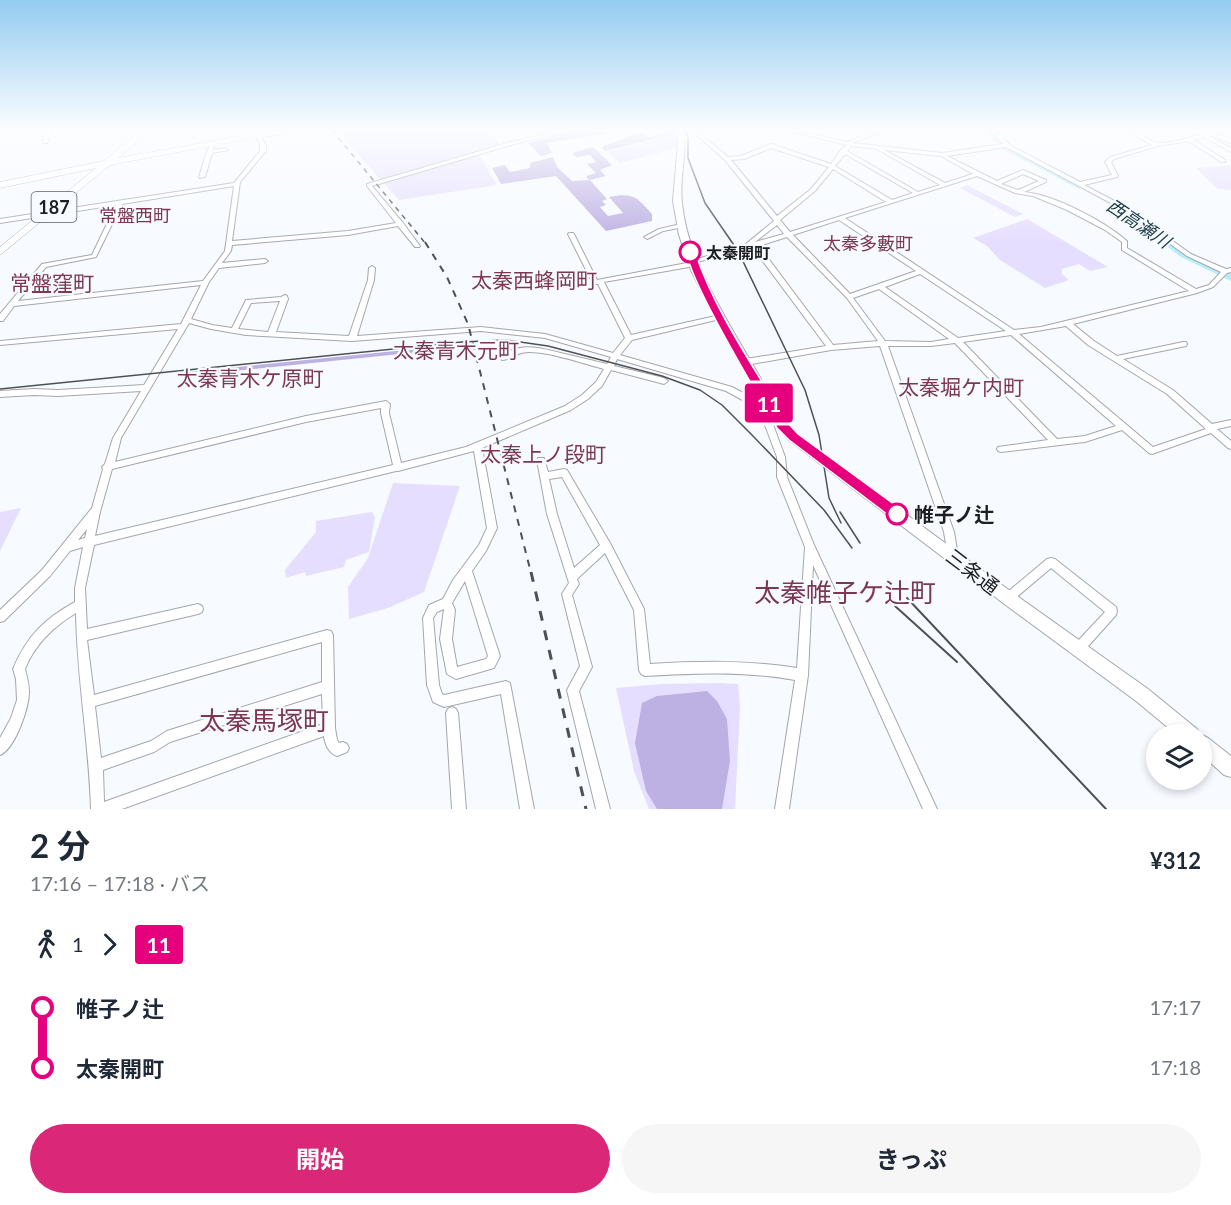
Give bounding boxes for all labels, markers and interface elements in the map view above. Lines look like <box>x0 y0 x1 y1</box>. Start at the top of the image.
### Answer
road number: 187 <box>32 192 76 222</box>
water label: 西高瀬川 <box>1103 194 1177 253</box>
district label: 常盤西町 <box>99 204 171 226</box>
district label: 太秦多藪町 <box>823 232 913 254</box>
marker: 太秦開町 <box>679 241 701 263</box>
place label: 太秦開町 <box>706 243 770 262</box>
district label: 太秦西蜂岡町 <box>471 267 597 292</box>
district label: 常盤窪町 <box>10 270 94 295</box>
district label: 太秦青木元町 <box>393 337 519 362</box>
district label: 太秦青木ケ原町 <box>177 365 324 390</box>
district label: 太秦堀ケ内町 <box>898 374 1024 399</box>
line badge: 11 <box>742 384 796 422</box>
text: 11 <box>757 391 781 416</box>
district label: 太秦上ノ段町 <box>480 441 606 466</box>
place label: 帷子ノ辻 <box>914 502 994 526</box>
marker: 帷子ノ辻 <box>886 503 908 525</box>
street label: 三条通 <box>942 543 1004 599</box>
district label: 太秦帷子ケ辻町 <box>754 576 936 608</box>
district label: 太秦馬塚町 <box>199 704 329 736</box>
map controls <box>1146 724 1212 790</box>
button: layers <box>1146 724 1212 790</box>
text: 2 分 <box>30 825 90 865</box>
text: ¥312 <box>1150 847 1201 874</box>
text: 17:16 – 17:18 · バス <box>30 871 210 895</box>
icon: walk <box>30 928 63 961</box>
icon: forward <box>93 928 126 961</box>
text: 1 <box>72 932 84 956</box>
text: 11 <box>147 932 171 957</box>
text: 帷子ノ辻 <box>76 995 164 1022</box>
text: 17:17 <box>1150 995 1201 1019</box>
text: 太秦開町 <box>76 1055 164 1082</box>
text: 17:18 <box>1150 1055 1201 1079</box>
button: 開始 <box>30 1124 610 1193</box>
button: きっぷ <box>622 1124 1201 1193</box>

